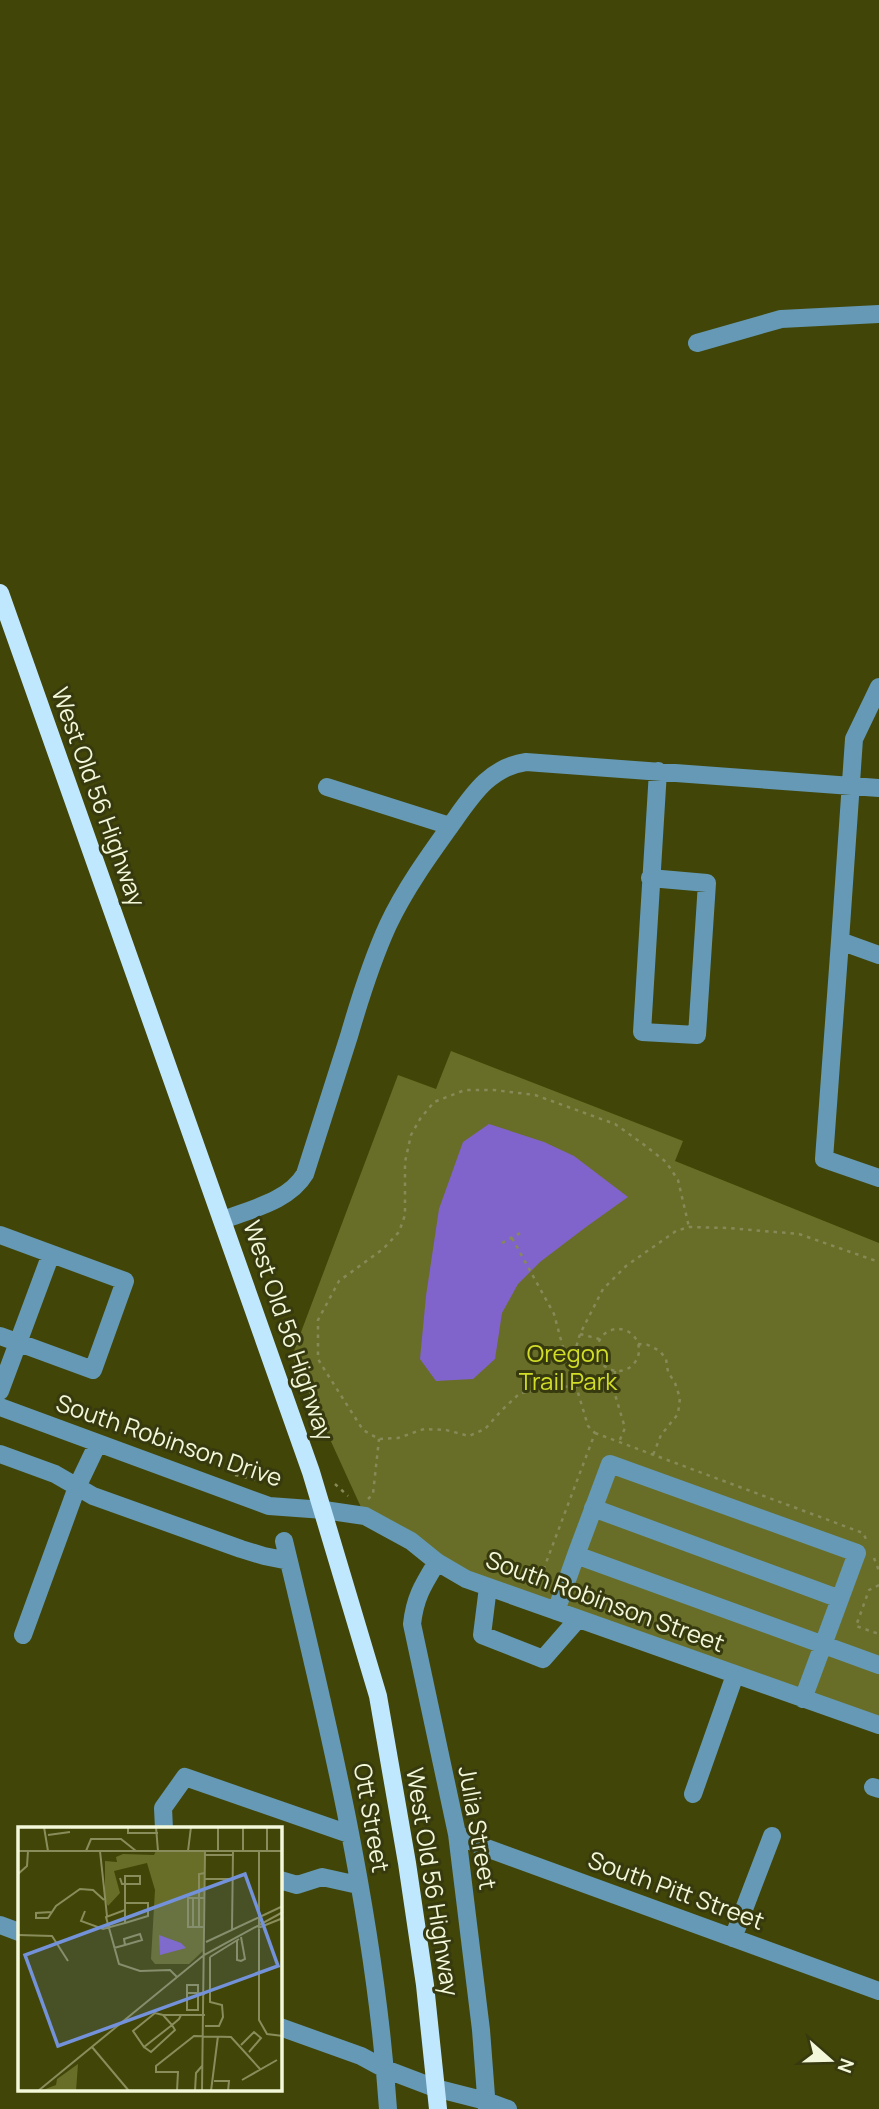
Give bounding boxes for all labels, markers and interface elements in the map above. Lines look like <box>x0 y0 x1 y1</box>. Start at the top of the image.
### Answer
street label: West Old 56 Highway <box>44 682 155 911</box>
street label: West Old 56 Highway <box>236 1216 343 1445</box>
park label: Oregon Trail Park <box>519 1336 618 1397</box>
street label: South Robinson Drive <box>52 1385 287 1494</box>
street label: South Robinson Street <box>482 1542 729 1659</box>
street label: Ott Street <box>347 1760 398 1875</box>
street label: Julia Street <box>451 1763 506 1892</box>
street label: West Old 56 Highway <box>399 1765 468 1999</box>
inset map <box>18 1827 282 2092</box>
street label: South Pitt Street <box>584 1842 769 1937</box>
north arrow <box>795 2025 865 2095</box>
text: N <box>831 2055 861 2077</box>

